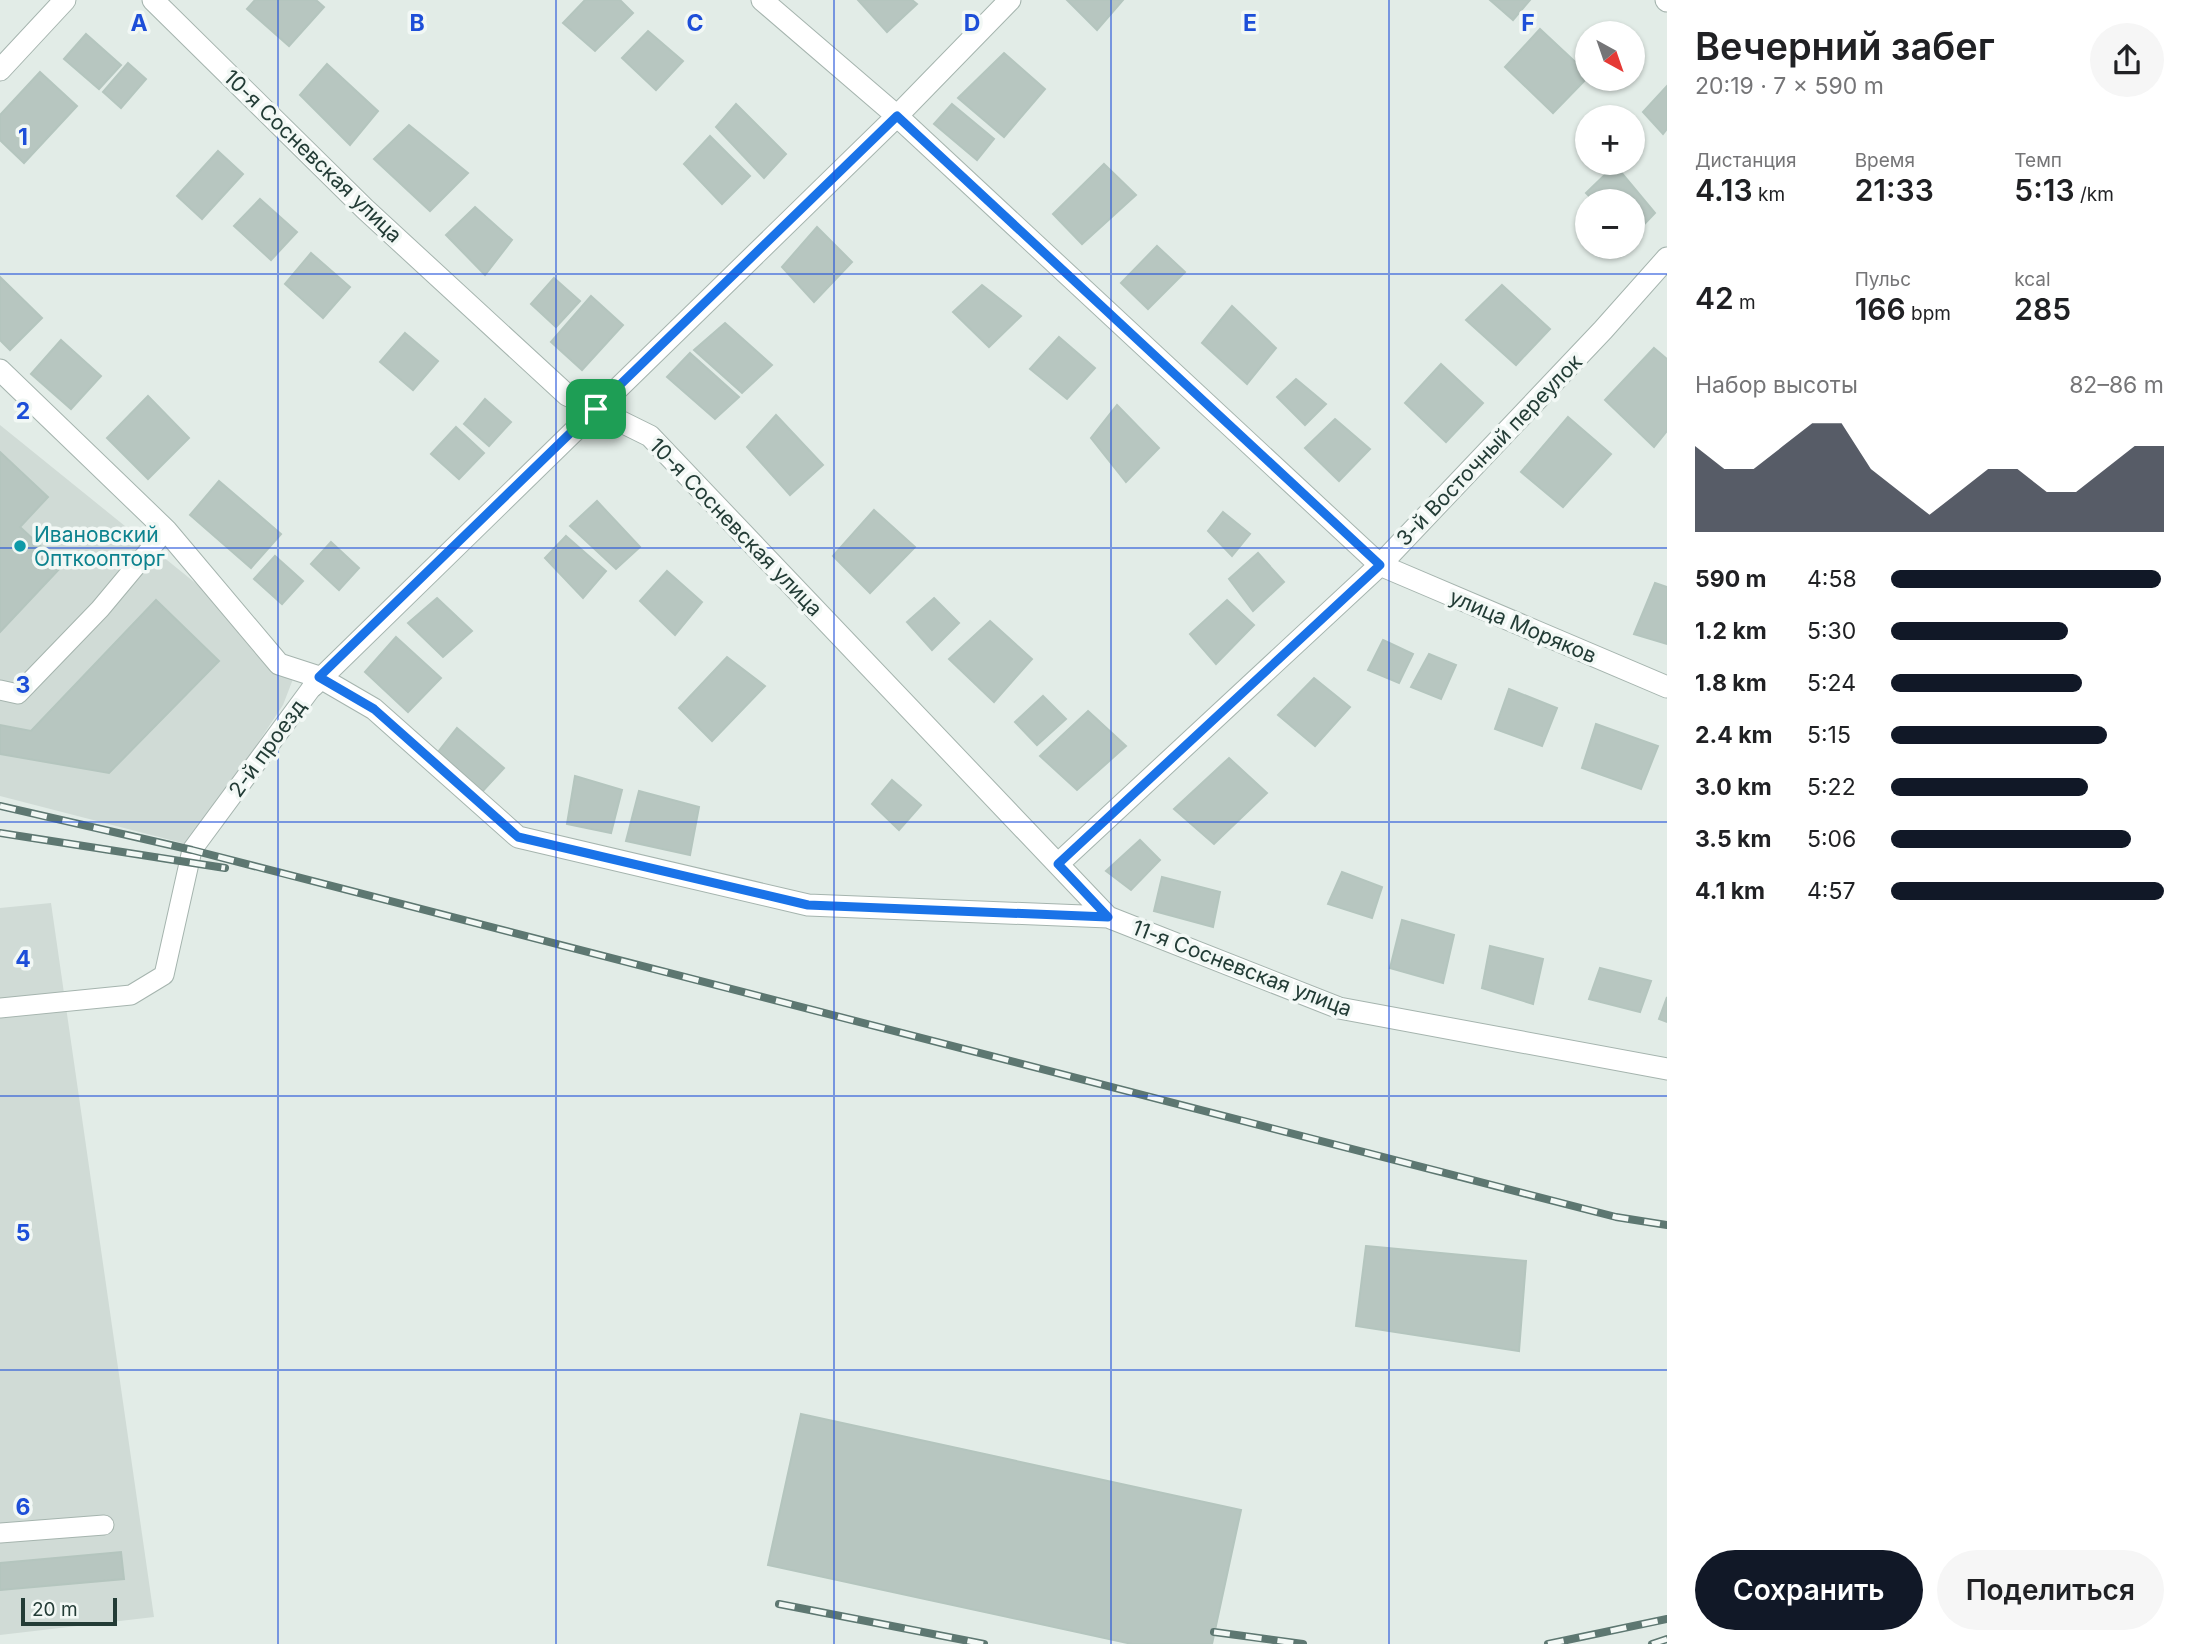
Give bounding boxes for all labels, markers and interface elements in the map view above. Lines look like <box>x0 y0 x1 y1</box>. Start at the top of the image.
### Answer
text: A <box>130 9 148 37</box>
text: B <box>409 9 425 37</box>
text: C <box>686 9 704 37</box>
text: D <box>964 9 980 37</box>
text: E <box>1243 9 1257 37</box>
text: F <box>1521 9 1535 37</box>
north arrow <box>1575 21 1645 91</box>
map controls <box>1575 21 1645 259</box>
text: Вечерний забег <box>1695 23 1995 69</box>
button: share <box>2090 23 2164 97</box>
street label: 10-я Сосневская улица <box>219 64 407 248</box>
text: 20:19 · 7 × 590 m <box>1695 72 1884 100</box>
button: + <box>1575 105 1645 175</box>
text: 1 <box>18 123 28 151</box>
text: Дистанция <box>1695 149 1797 172</box>
text: Время <box>1855 149 1915 172</box>
text: Темп <box>2014 149 2062 172</box>
text: 4.13 <box>1695 172 1753 208</box>
text: 21:33 <box>1855 172 1934 208</box>
text: 5:13 <box>2014 172 2075 208</box>
text: km <box>1753 183 1785 206</box>
text: /km <box>2075 183 2114 206</box>
button: − <box>1575 189 1645 259</box>
text: Пульс <box>1855 268 1911 291</box>
text: kcal <box>2014 268 2051 291</box>
text: 42 <box>1695 280 1734 316</box>
text: m <box>1734 291 1756 314</box>
text: 166 <box>1855 291 1906 327</box>
text: 285 <box>2014 291 2071 327</box>
text: bpm <box>1906 302 1951 325</box>
street label: 3-й Восточный переулок <box>1391 349 1587 551</box>
text: Набор высоты <box>1695 371 1858 399</box>
text: 82–86 m <box>2069 371 2164 399</box>
pin <box>566 379 626 439</box>
icon: arrive <box>577 390 615 428</box>
text: 2 <box>16 397 30 425</box>
street label: 10-я Сосневская улица <box>644 433 828 621</box>
place label: Ивановский Опткоопторг <box>34 522 165 571</box>
marker: Ивановский Опткоопторг <box>12 538 28 554</box>
text: 590 m <box>1695 565 1767 593</box>
text: 4:58 <box>1807 565 1857 593</box>
street label: улица Моряков <box>1446 584 1600 668</box>
text: 1.2 km <box>1695 617 1767 645</box>
text: 5:30 <box>1807 617 1856 645</box>
text: 1.8 km <box>1695 669 1767 697</box>
text: 5:24 <box>1807 669 1856 697</box>
text: 3 <box>16 671 30 699</box>
street label: 2-й проезд <box>223 694 311 802</box>
text: 2.4 km <box>1695 721 1773 749</box>
text: 5:15 <box>1807 721 1851 749</box>
text: 3.0 km <box>1695 773 1772 801</box>
text: 5:22 <box>1807 773 1856 801</box>
text: 3.5 km <box>1695 825 1771 853</box>
text: 5:06 <box>1807 825 1856 853</box>
text: 4.1 km <box>1695 877 1765 905</box>
text: 4:57 <box>1807 877 1855 905</box>
street label: 11-я Сосневская улица <box>1129 915 1355 1021</box>
text: 4 <box>15 945 31 973</box>
text: 5 <box>16 1219 30 1247</box>
text: 6 <box>16 1493 30 1521</box>
button: Сохранить <box>1695 1550 1923 1630</box>
button: Поделиться <box>1937 1550 2164 1630</box>
scale bar <box>21 1595 117 1627</box>
text: 20 m <box>32 1598 78 1621</box>

